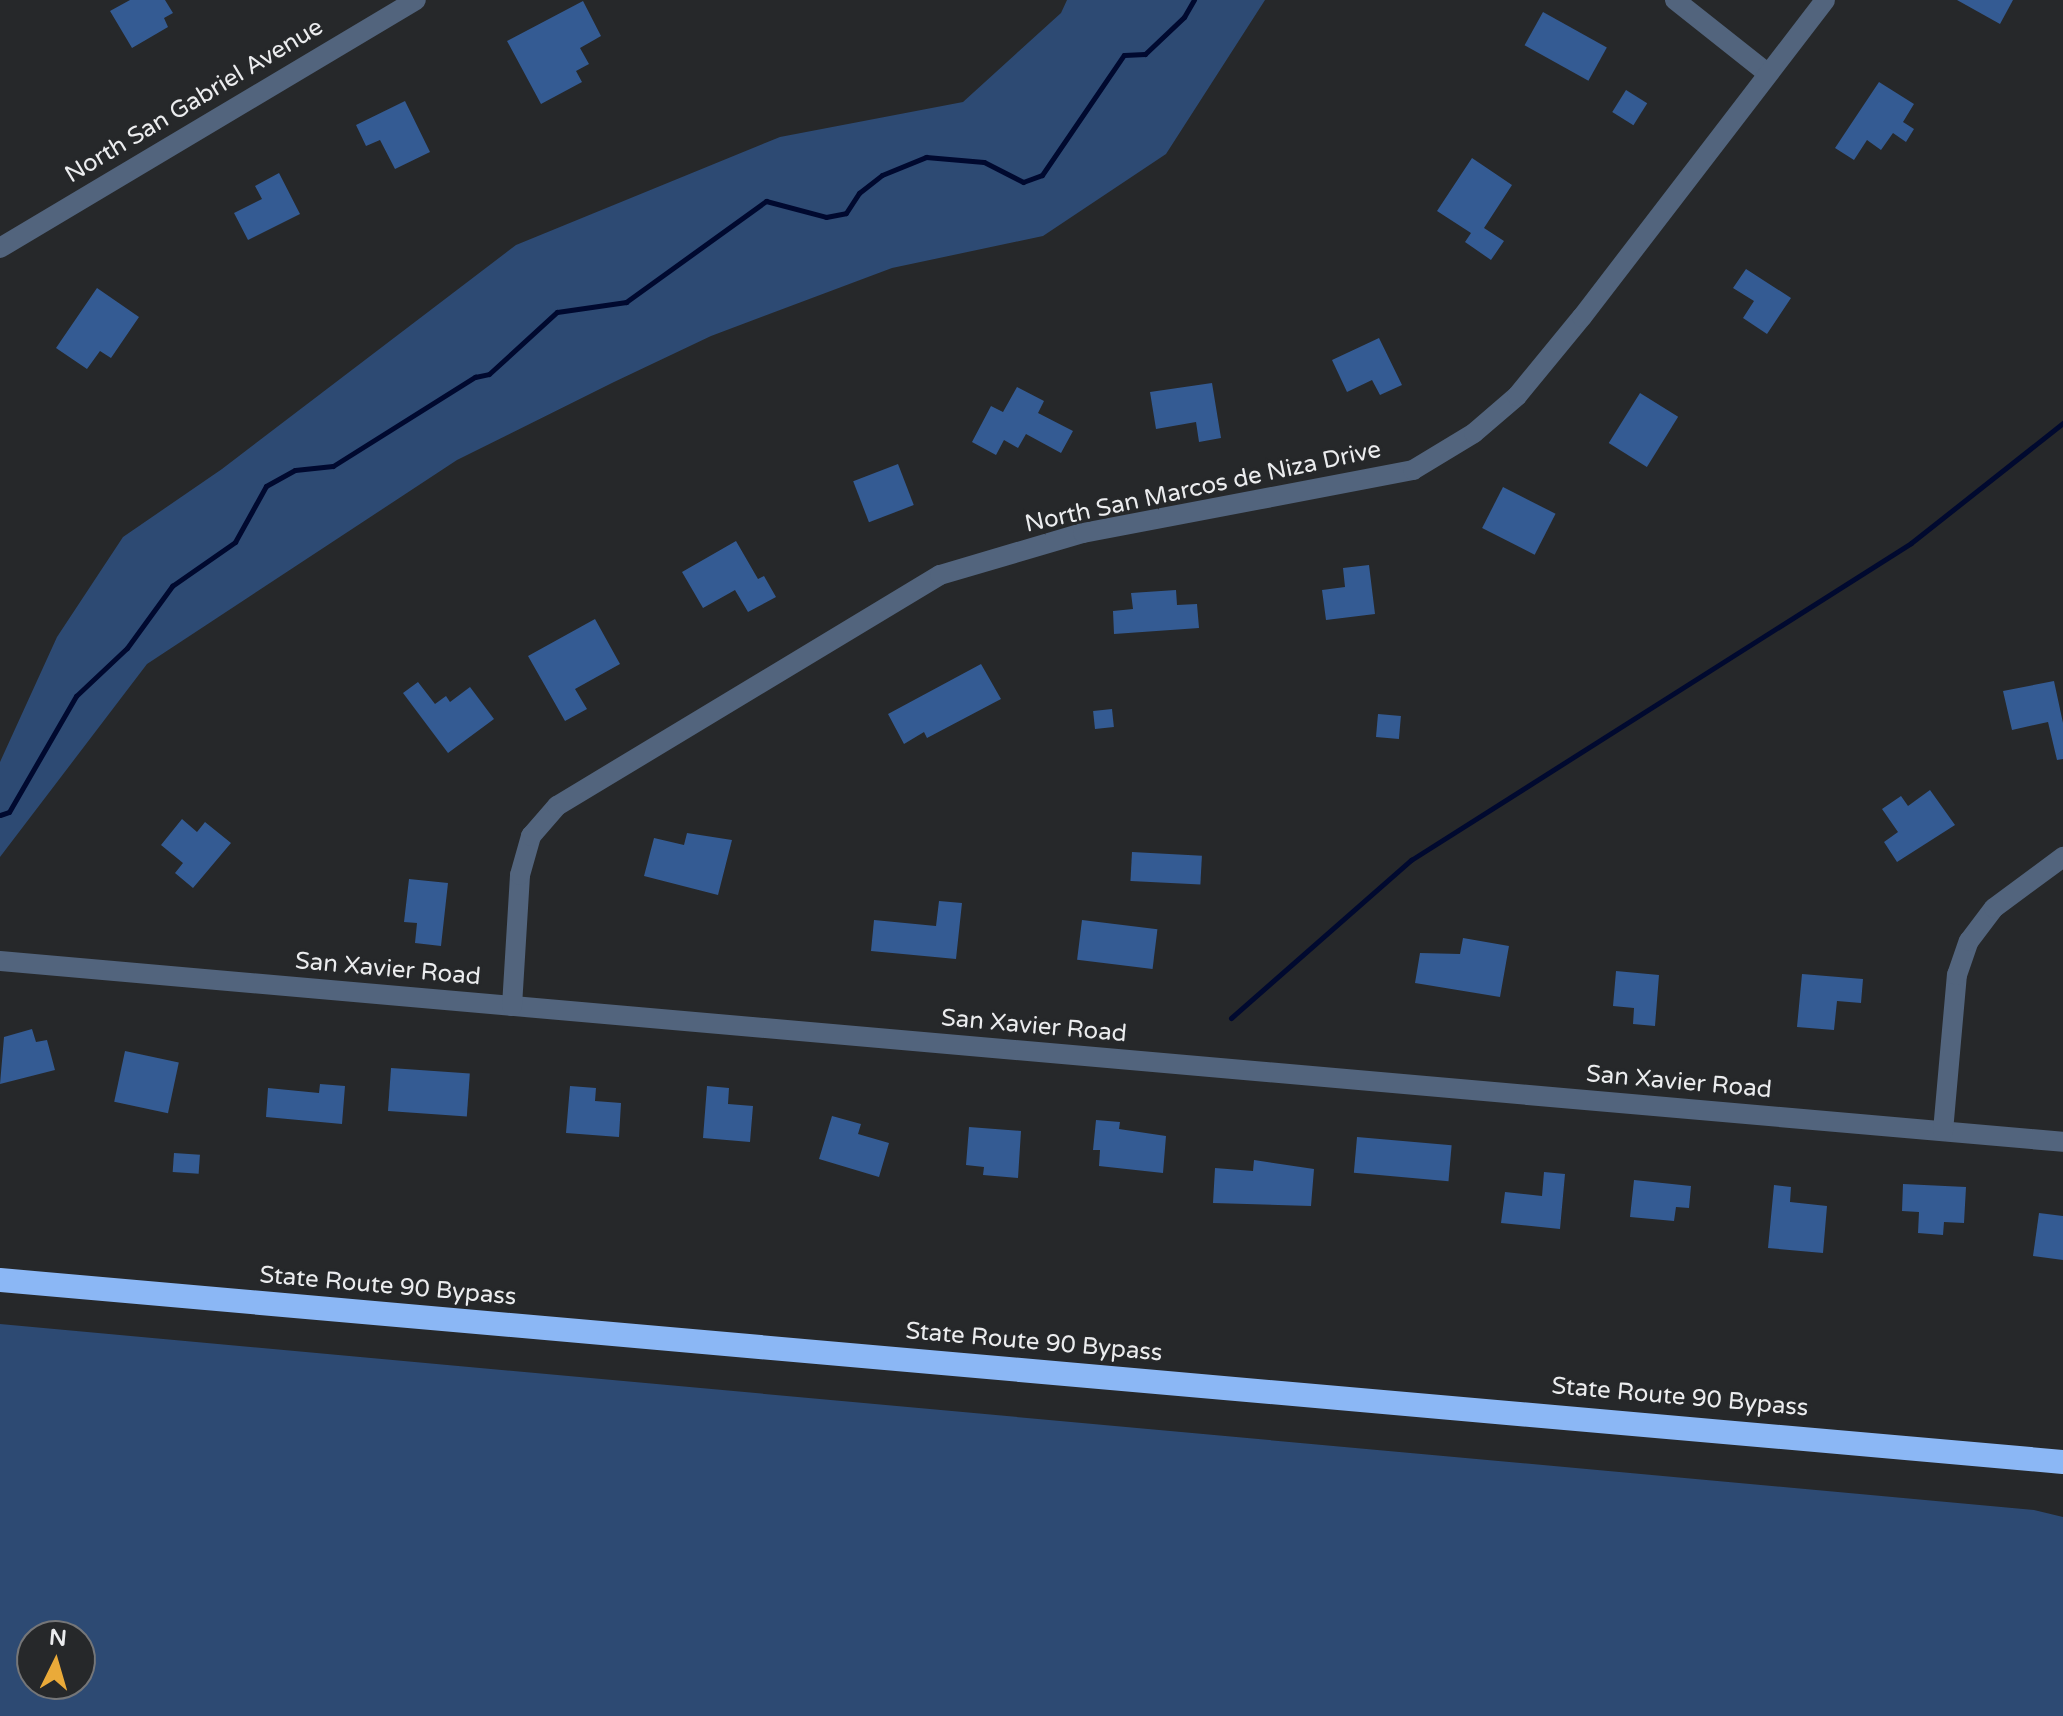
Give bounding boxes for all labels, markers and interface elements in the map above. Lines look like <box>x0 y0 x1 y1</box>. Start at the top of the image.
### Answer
street label: North San Gabriel Avenue <box>60 13 328 189</box>
street label: North San Marcos de Niza Drive <box>1022 435 1384 539</box>
street label: San Xavier Road <box>294 947 482 991</box>
street label: San Xavier Road <box>940 1004 1128 1048</box>
street label: San Xavier Road <box>1585 1060 1773 1104</box>
street label: State Route 90 Bypass <box>258 1260 518 1312</box>
street label: State Route 90 Bypass <box>904 1316 1164 1368</box>
street label: State Route 90 Bypass <box>1550 1371 1810 1423</box>
north arrow <box>16 1620 96 1700</box>
text: N <box>48 1624 68 1652</box>

